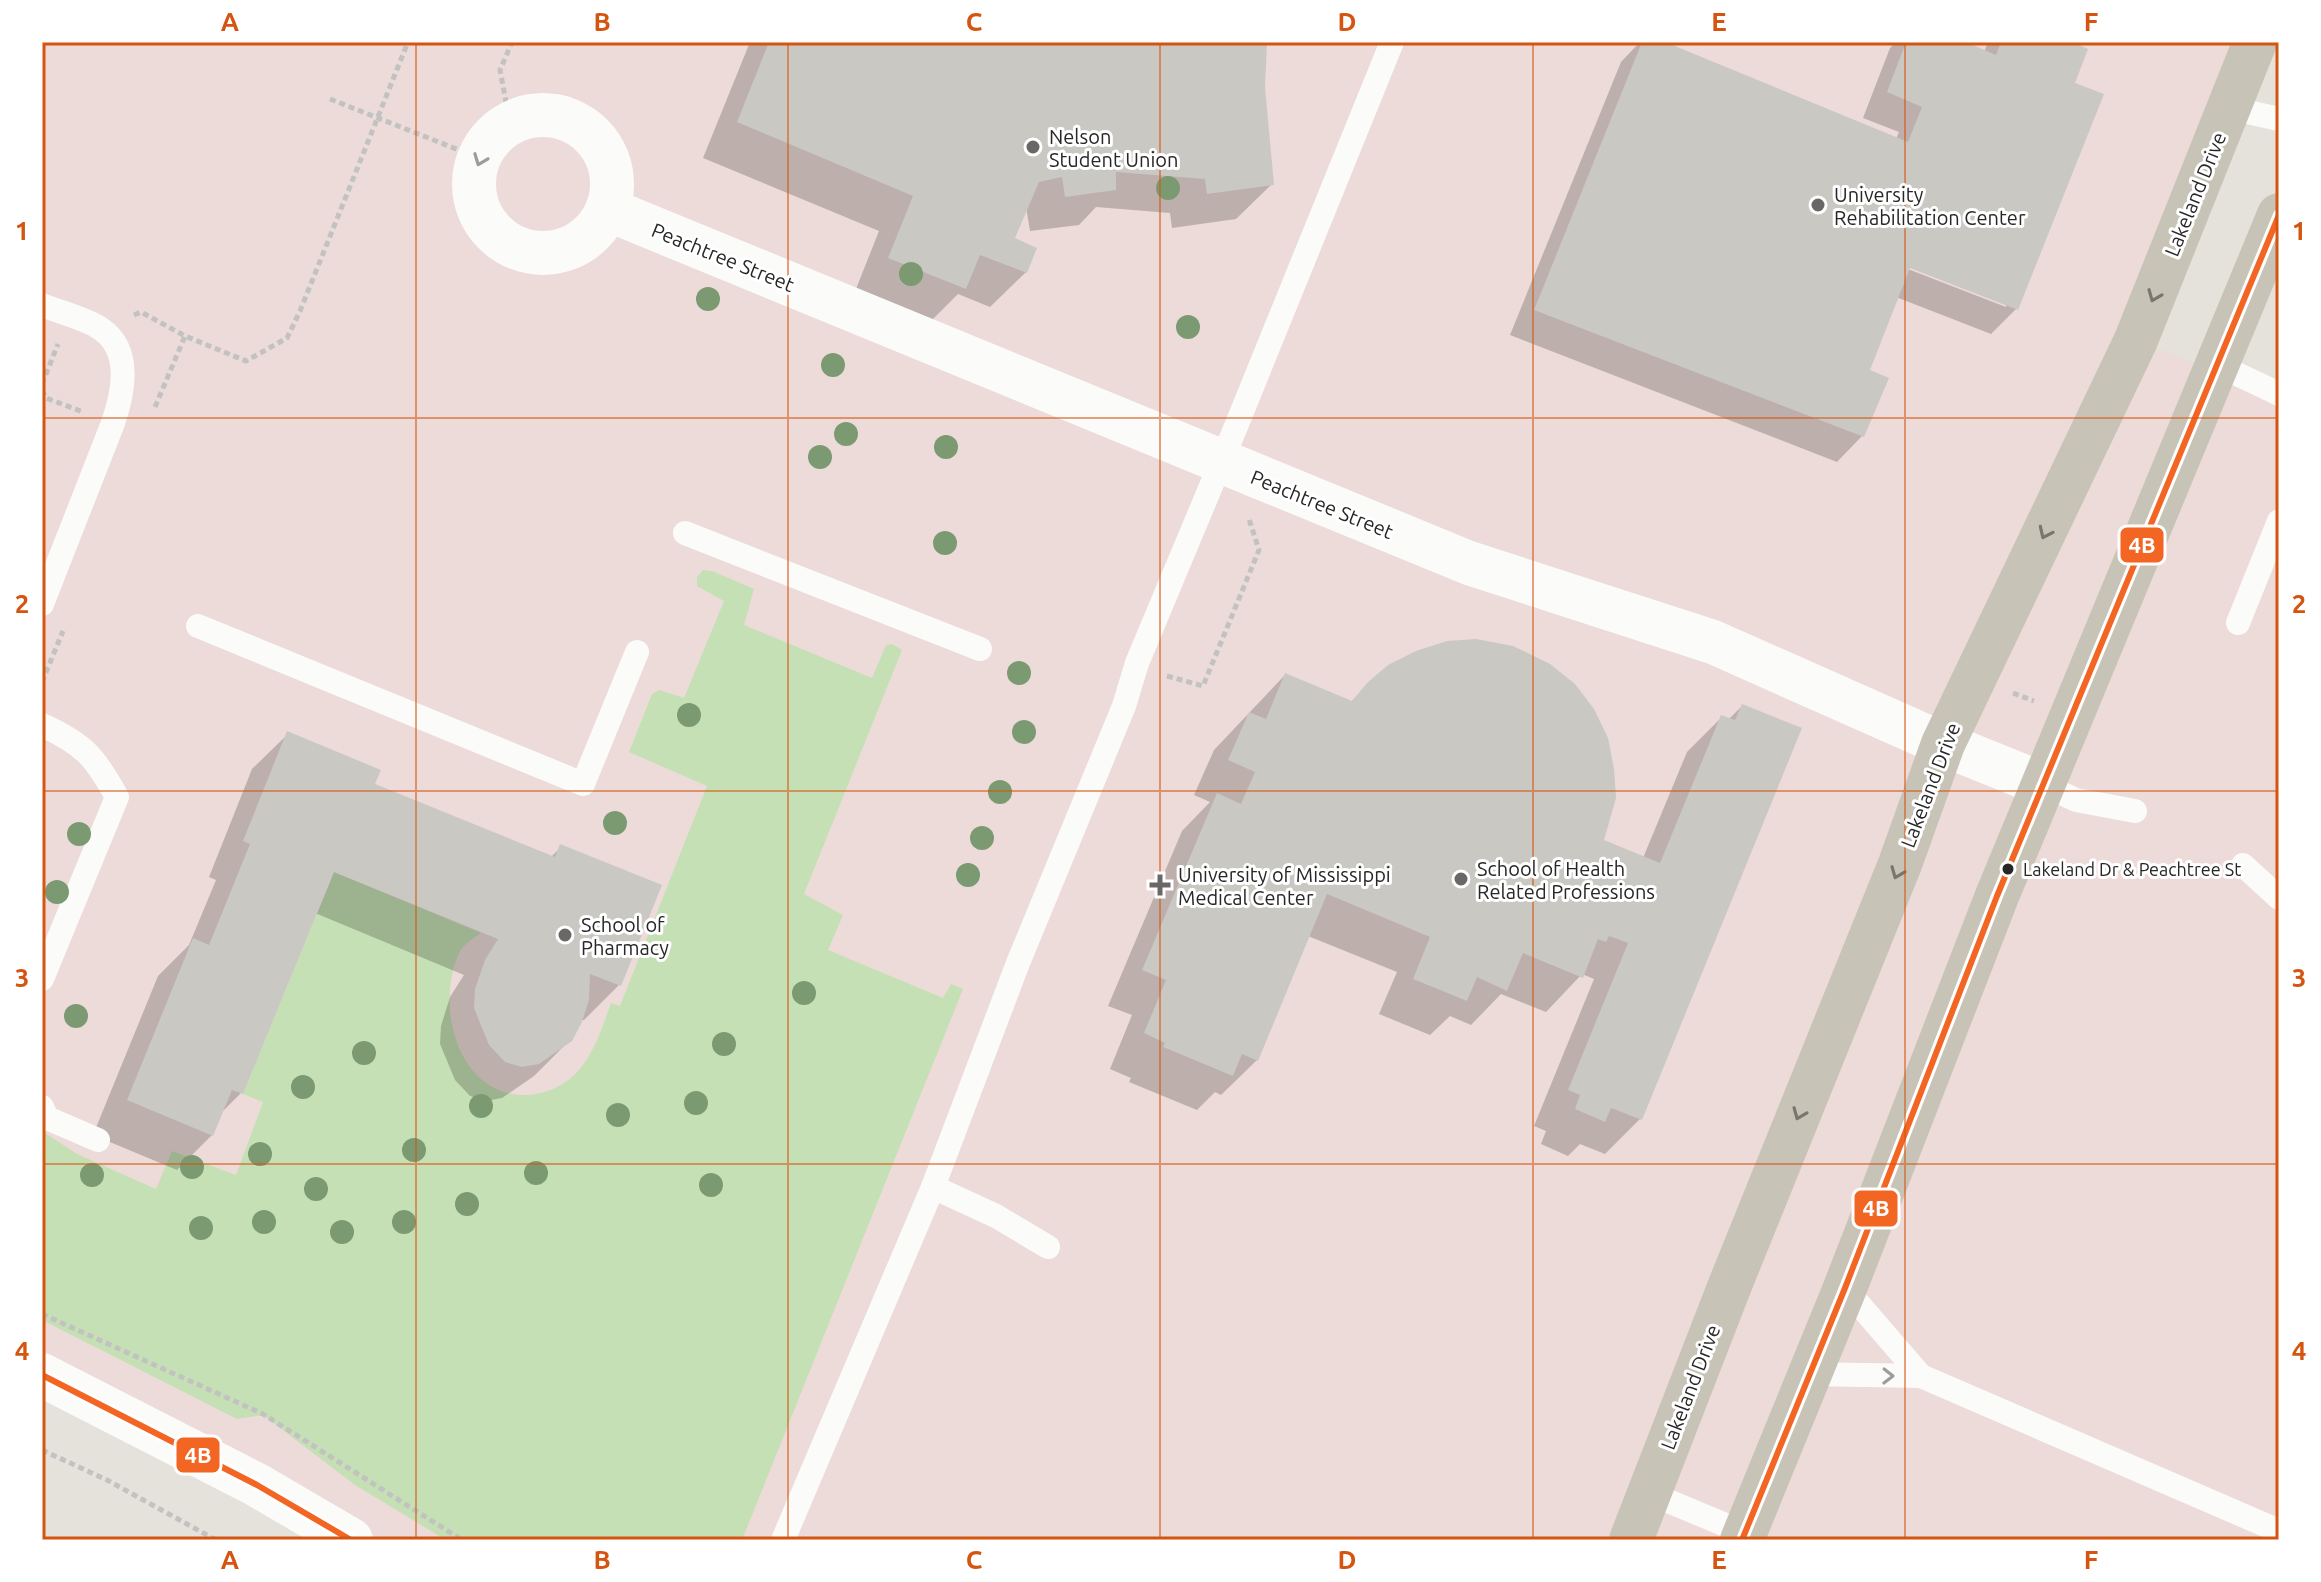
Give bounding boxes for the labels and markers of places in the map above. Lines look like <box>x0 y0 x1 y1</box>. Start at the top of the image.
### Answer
place label: Nelson Student Union <box>1049 125 1178 171</box>
marker: Nelson Student Union <box>1024 138 1042 156</box>
place label: University Rehabilitation Center <box>1834 183 2026 229</box>
marker: University Rehabilitation Center <box>1809 196 1827 214</box>
place label: School of Health Related Professions <box>1477 857 1655 903</box>
place label: Lakeland Dr & Peachtree St <box>2023 859 2241 879</box>
marker: Lakeland Dr & Peachtree St <box>2000 861 2016 877</box>
place label: University of Mississippi Medical Center <box>1178 863 1391 909</box>
marker: School of Health Related Professions <box>1452 870 1470 888</box>
marker: University of Mississippi Medical Center <box>1149 874 1171 896</box>
place label: School of Pharmacy <box>581 913 669 959</box>
marker: School of Pharmacy <box>556 926 574 944</box>

